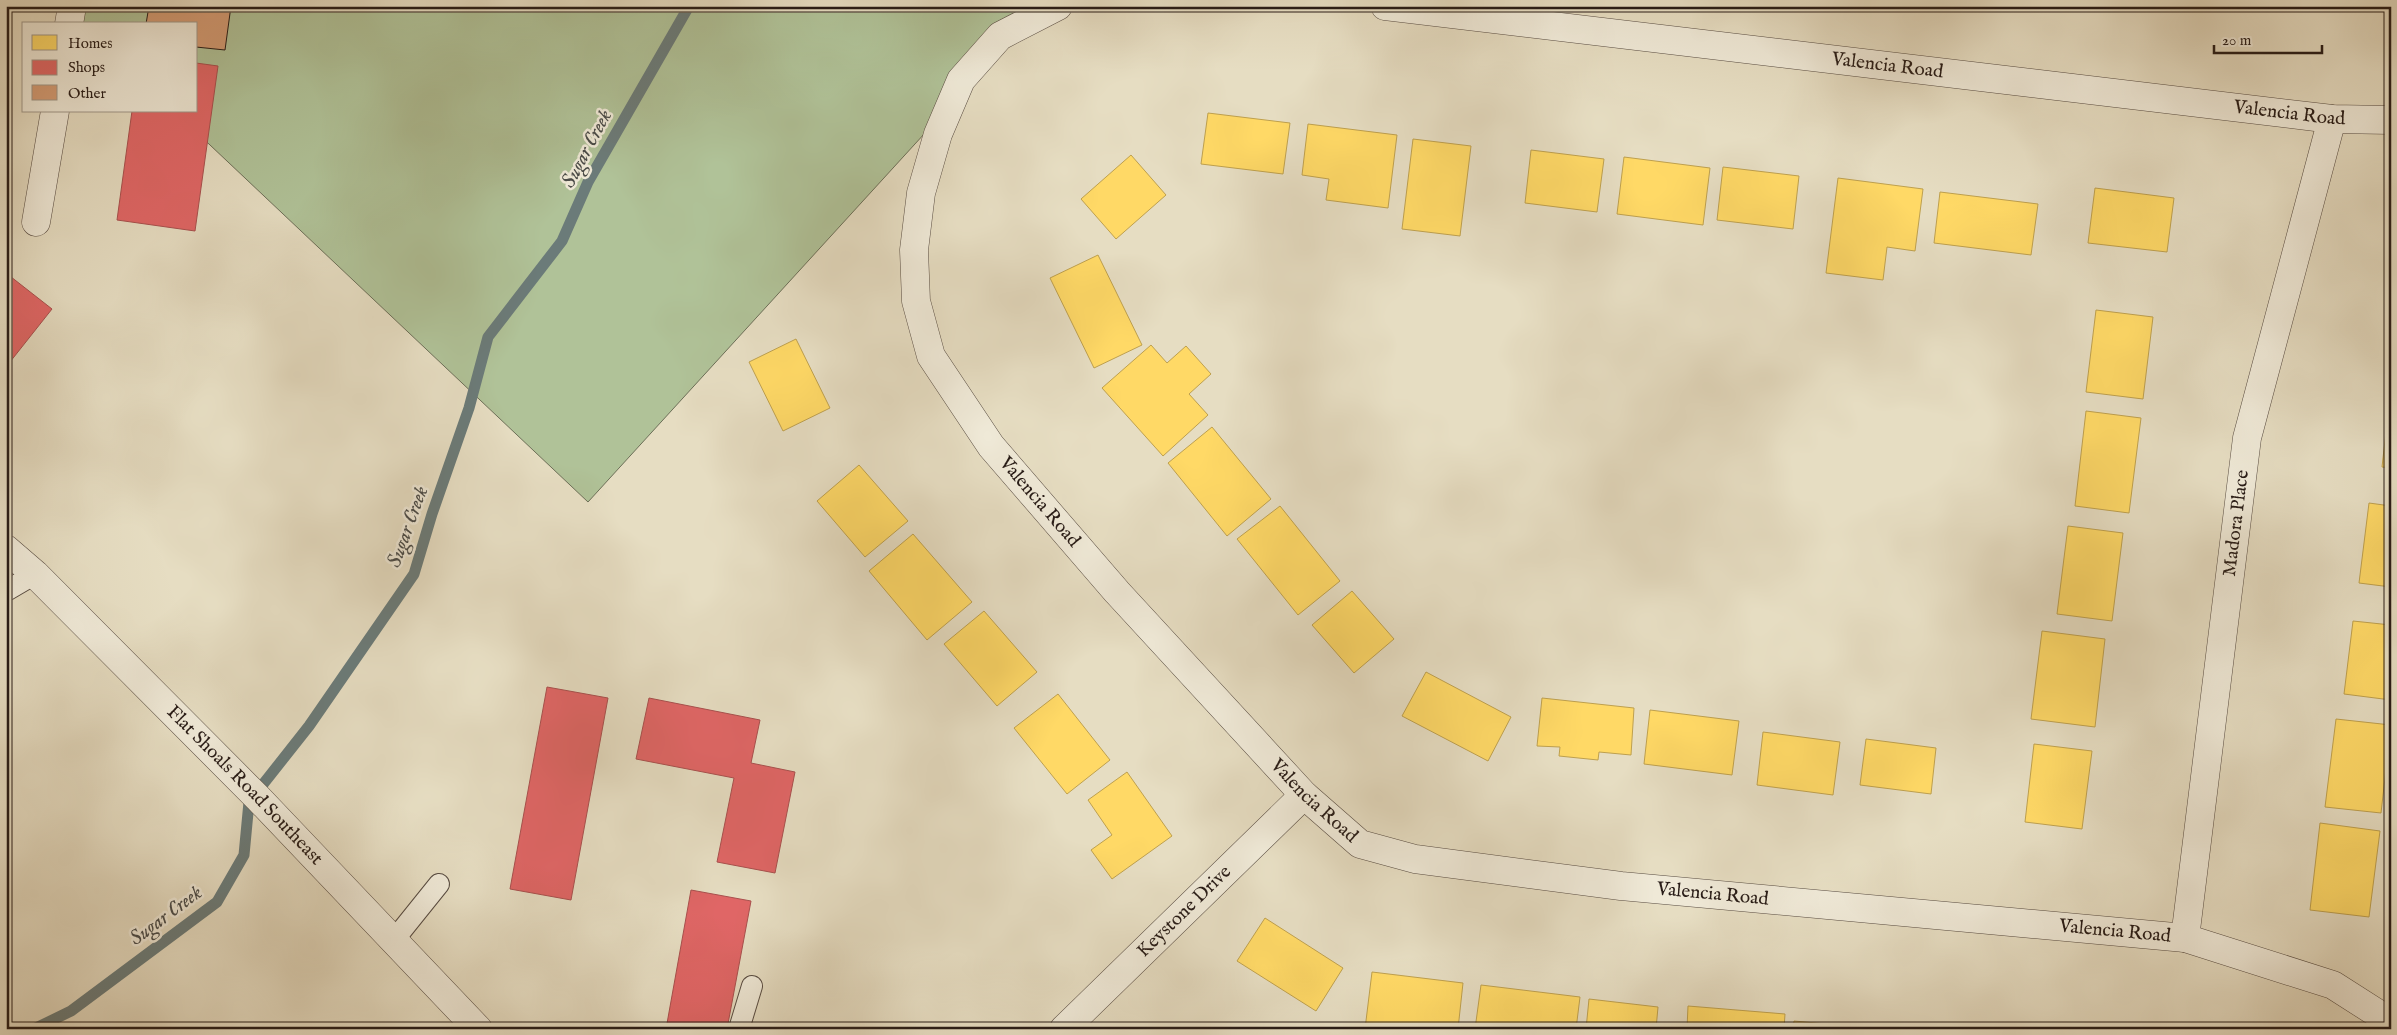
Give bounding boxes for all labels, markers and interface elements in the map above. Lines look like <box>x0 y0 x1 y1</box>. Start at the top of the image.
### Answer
legend <box>22 22 198 112</box>
scale bar <box>2214 22 2322 54</box>
text: 20 m <box>2222 31 2252 50</box>
text: Homes <box>68 34 112 53</box>
street label: Valencia Road <box>1829 47 1945 85</box>
text: Shops <box>68 58 105 77</box>
text: Other <box>68 84 106 103</box>
street label: Valencia Road <box>2232 95 2346 131</box>
water label: Sugar Creek <box>556 106 619 193</box>
street label: Valencia Road <box>993 451 1086 553</box>
street label: Madora Place <box>2218 468 2255 578</box>
water label: Sugar Creek <box>382 483 435 571</box>
street label: Flat Shoals Road Southeast <box>161 701 328 871</box>
street label: Valencia Road <box>1264 753 1363 849</box>
street label: Keystone Drive <box>1132 860 1237 963</box>
street label: Valencia Road <box>1655 877 1770 912</box>
water label: Sugar Creek <box>125 881 208 952</box>
street label: Valencia Road <box>2057 914 2173 949</box>

